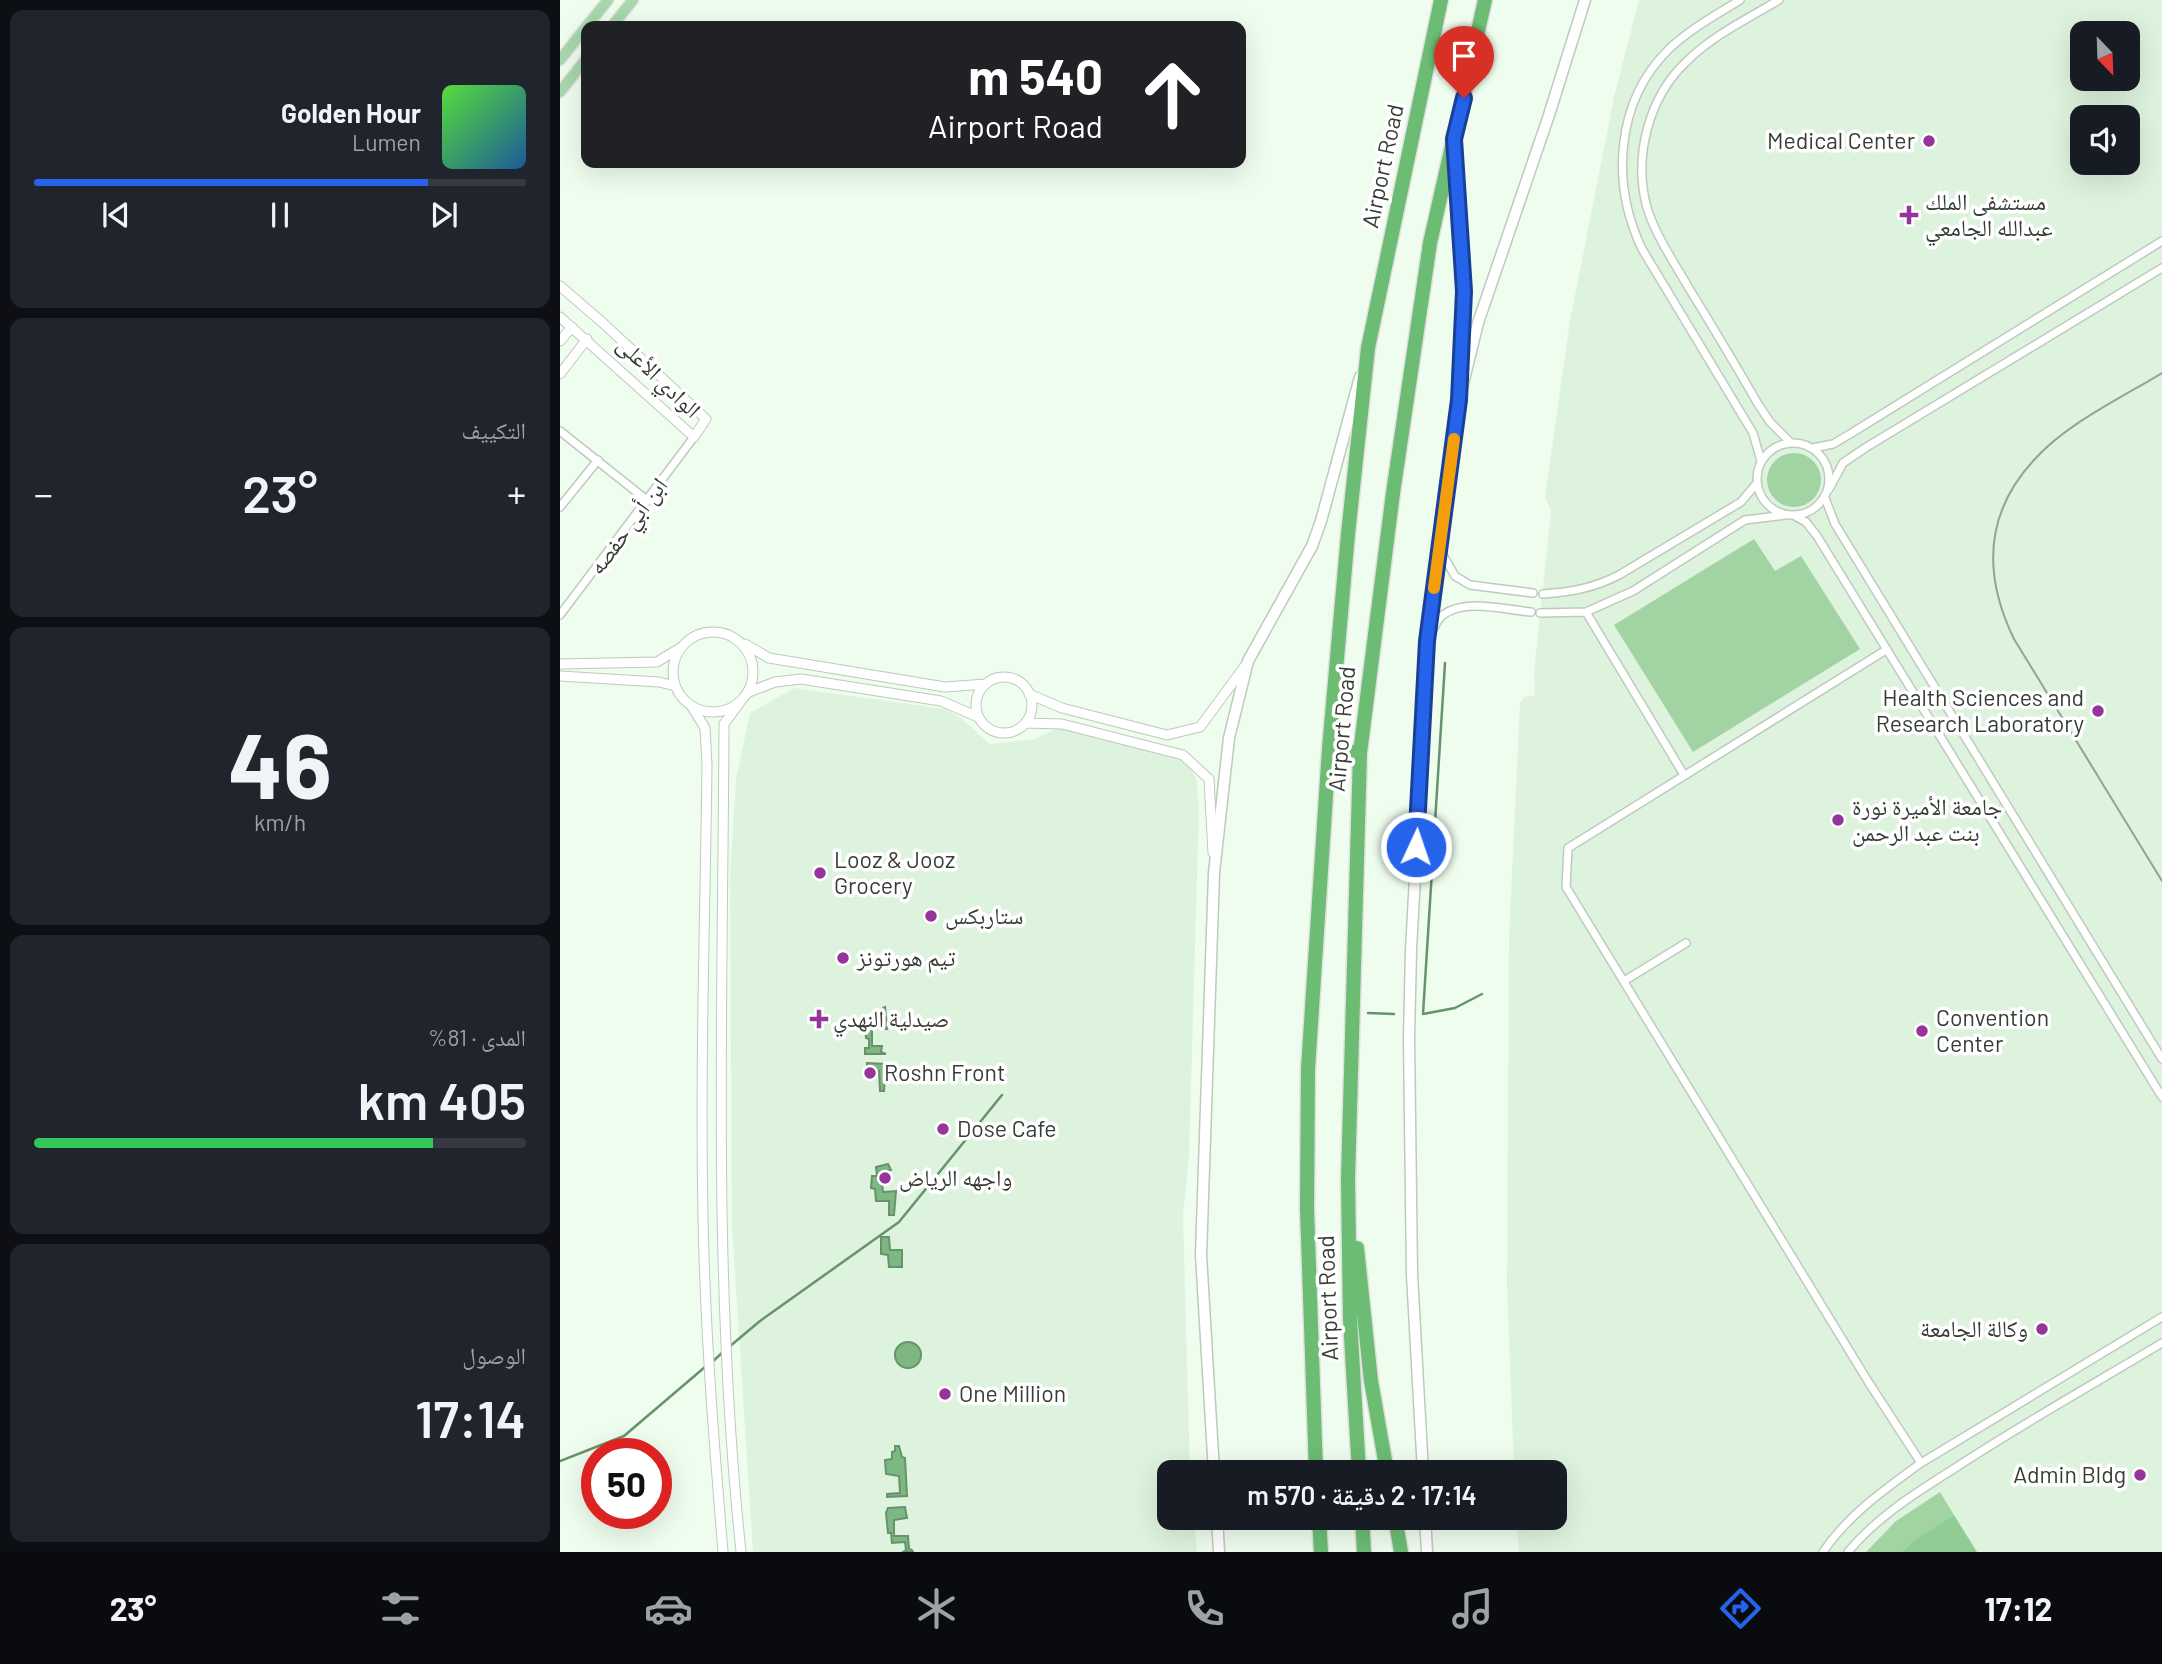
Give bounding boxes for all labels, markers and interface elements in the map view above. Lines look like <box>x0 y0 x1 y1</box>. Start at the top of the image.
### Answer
north arrow <box>2070 21 2140 91</box>
map controls <box>2070 21 2140 175</box>
pin <box>1434 26 1494 98</box>
icon: arrive <box>1445 37 1483 75</box>
text: 540 m <box>968 46 1103 105</box>
icon: ahead <box>1127 49 1218 140</box>
text: Golden Hour <box>281 97 421 128</box>
street label: Airport Road <box>1355 101 1409 230</box>
button: sound <box>2070 105 2140 175</box>
text: Airport Road <box>928 106 1103 144</box>
place label: Medical Center <box>1767 126 1916 154</box>
text: Lumen <box>352 128 421 156</box>
marker: Medical Center <box>1921 133 1937 149</box>
place label: مستشفى الملك عبدالله الجامعي <box>1925 187 2053 247</box>
icon: previous <box>97 196 135 234</box>
icon: pause <box>261 196 299 234</box>
icon: next <box>425 196 463 234</box>
marker: مستشفى الملك عبدالله الجامعي <box>1899 205 1919 225</box>
street label: الوادي الأعلى <box>608 330 707 427</box>
text: التكييف <box>461 416 526 444</box>
text: 23° <box>242 461 318 523</box>
text: − <box>34 470 53 516</box>
text: + <box>507 470 526 516</box>
street label: ابن أبي حفصه <box>582 472 677 583</box>
street label: Airport Road <box>1322 665 1360 793</box>
place label: Health Sciences and Research Laboratory <box>1876 683 2084 737</box>
marker: Health Sciences and Research Laboratory <box>2090 703 2106 719</box>
text: 46 <box>228 708 332 817</box>
place label: جامعة الأميرة نورة بنت عبد الرحمن <box>1852 792 2002 847</box>
text: km/h <box>254 808 306 836</box>
position arrow <box>1379 810 1453 884</box>
marker: جامعة الأميرة نورة بنت عبد الرحمن <box>1830 812 1846 828</box>
place label: Looz & Jooz Grocery <box>834 845 955 899</box>
marker: Looz & Jooz Grocery <box>812 865 828 881</box>
place label: ستاربكس <box>945 901 1023 930</box>
marker: ستاربكس <box>923 908 939 924</box>
place label: تيم هورتونز <box>856 943 956 974</box>
marker: تيم هورتونز <box>835 950 851 966</box>
place label: Convention Center <box>1936 1003 2049 1057</box>
place label: صيدلية النهدي <box>833 1004 949 1038</box>
marker: صيدلية النهدي <box>811 1011 827 1027</box>
text: المدى · 81% <box>428 1023 526 1051</box>
marker: Convention Center <box>1914 1023 1930 1039</box>
place label: Roshn Front <box>884 1058 1005 1086</box>
marker: Roshn Front <box>862 1065 878 1081</box>
text: 405 km <box>358 1068 526 1130</box>
place label: Dose Cafe <box>957 1114 1057 1142</box>
marker: Dose Cafe <box>935 1121 951 1137</box>
place label: واجهه الرياض <box>899 1163 1012 1192</box>
marker: واجهه الرياض <box>877 1170 893 1186</box>
street label: Airport Road <box>1311 1235 1343 1361</box>
place label: وكالة الجامعة <box>1920 1314 2028 1342</box>
marker: وكالة الجامعة <box>2034 1321 2050 1337</box>
text: الوصول <box>462 1341 526 1369</box>
place label: One Million <box>959 1379 1066 1407</box>
text: 17:14 <box>415 1386 526 1448</box>
marker: One Million <box>937 1386 953 1402</box>
speed limit sign: 50 <box>581 1438 672 1529</box>
place label: Admin Bldg <box>2013 1460 2126 1488</box>
marker: Admin Bldg <box>2132 1467 2148 1483</box>
text: 17:14 · 2 دقيقة · 570 m <box>1247 1479 1477 1510</box>
icon: filters <box>376 1584 425 1633</box>
icon: car <box>644 1584 693 1633</box>
icon: climate <box>912 1584 961 1633</box>
icon: phone <box>1180 1584 1229 1633</box>
icon: music <box>1448 1584 1497 1633</box>
icon: directions <box>1716 1584 1765 1633</box>
text: 23° <box>110 1589 156 1627</box>
text: 17:12 <box>1984 1589 2052 1627</box>

